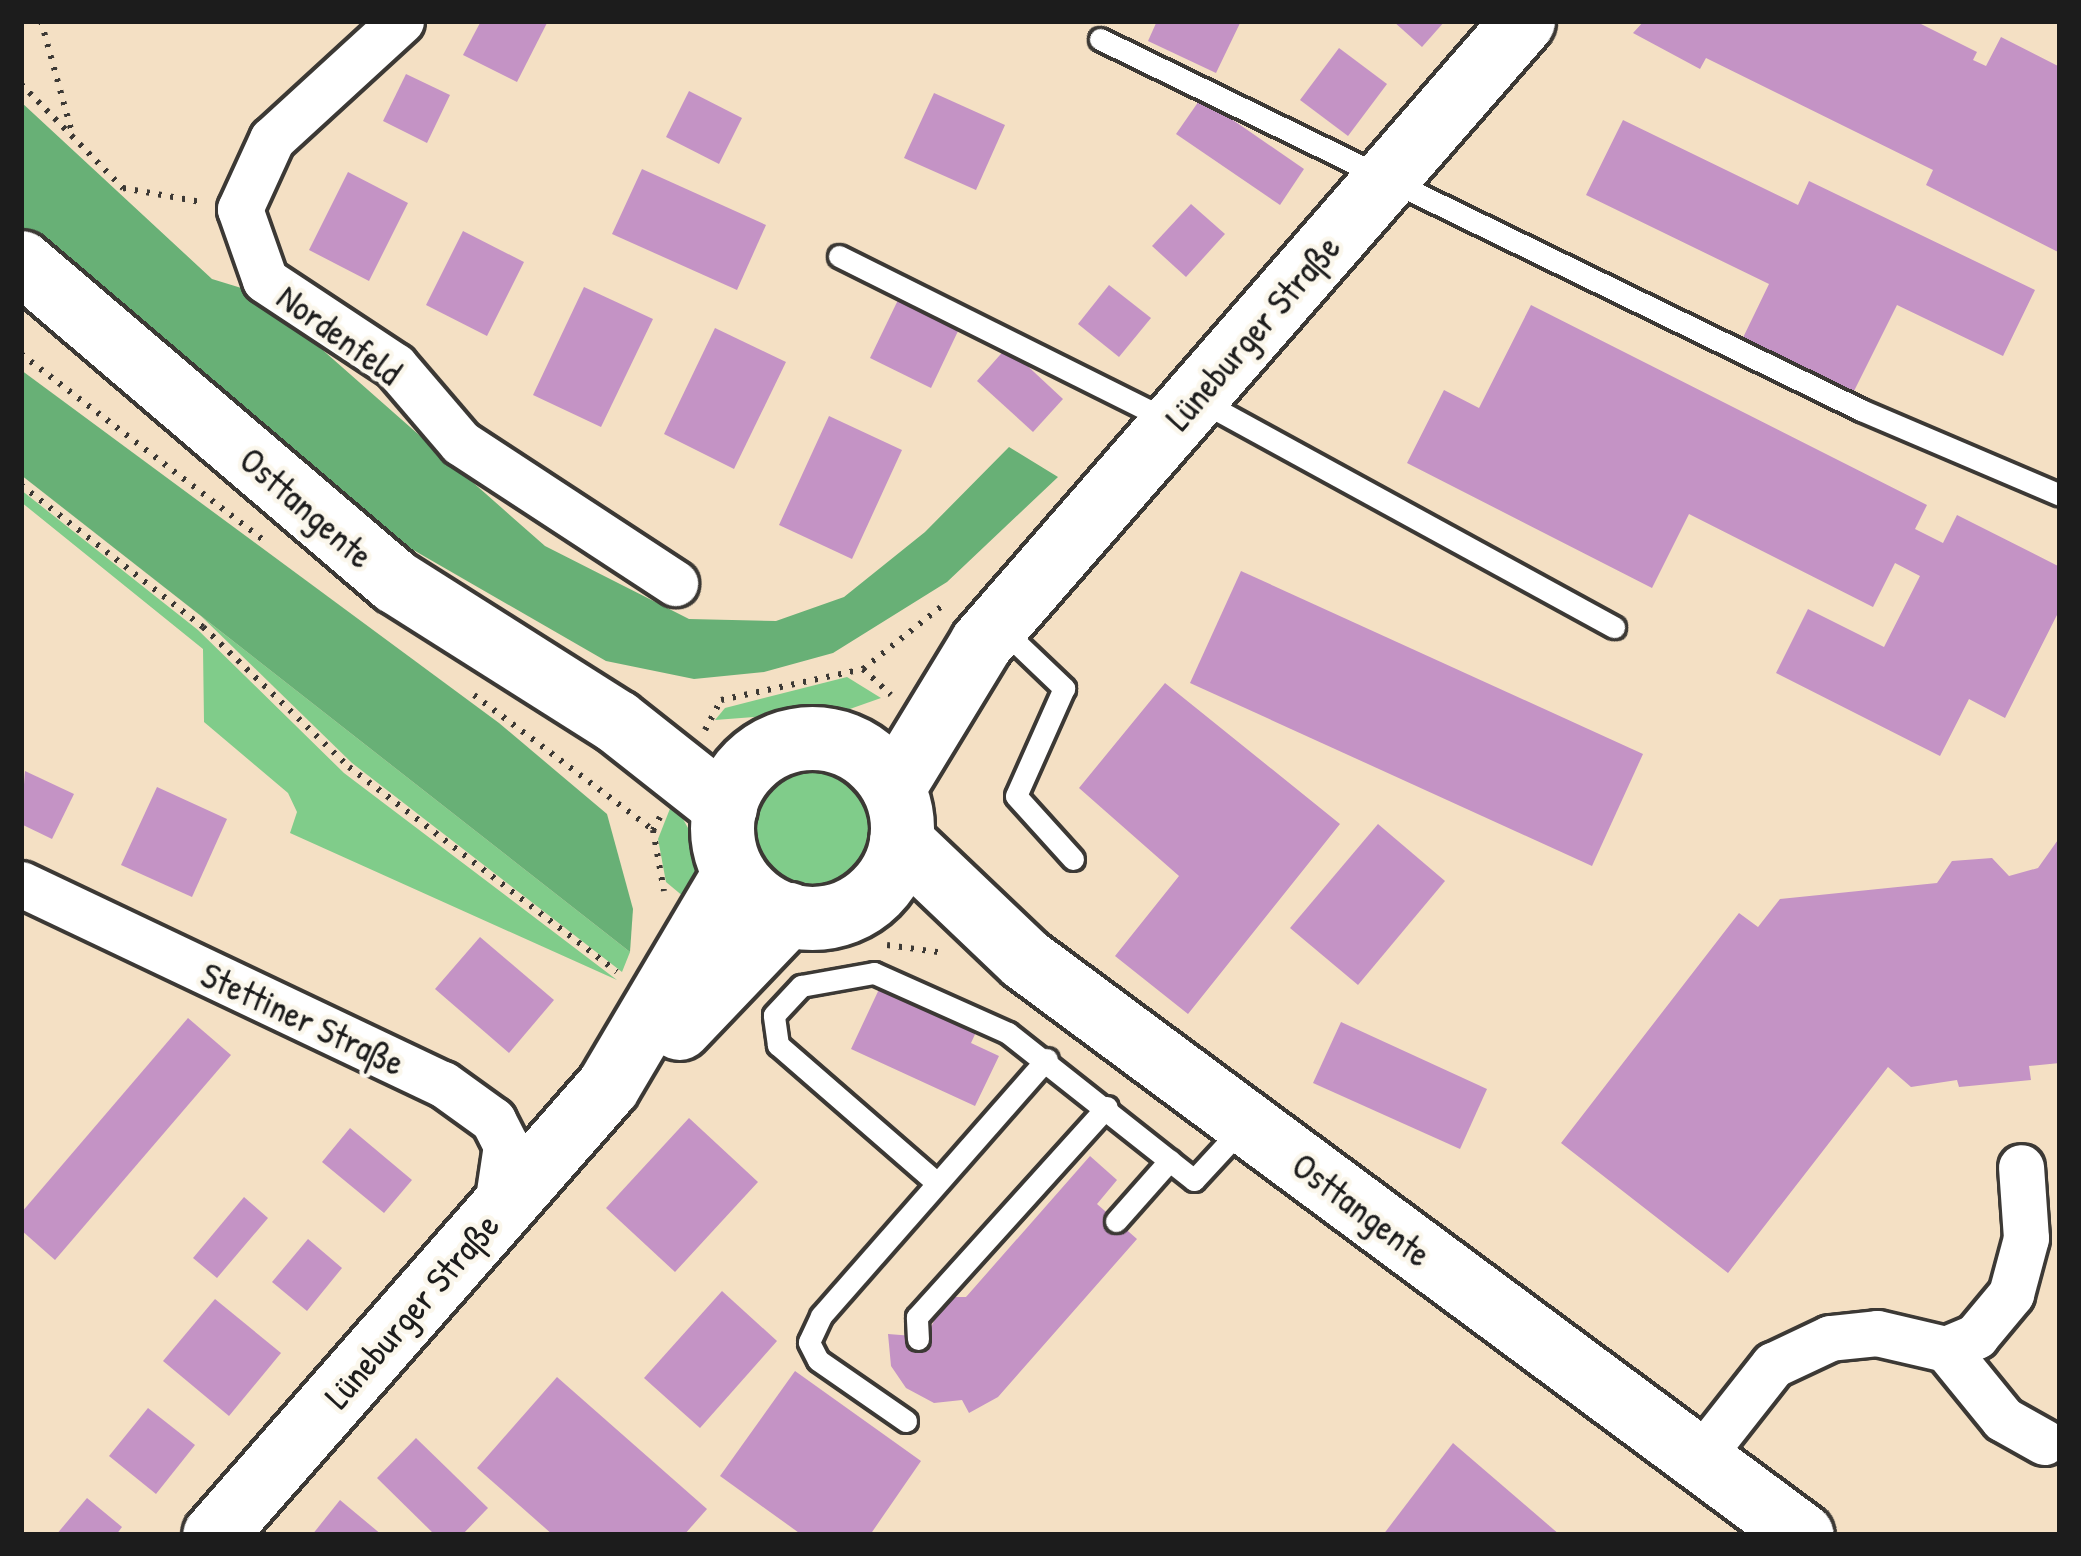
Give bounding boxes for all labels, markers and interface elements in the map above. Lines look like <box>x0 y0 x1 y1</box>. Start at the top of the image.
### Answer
street label: Lüneburger Straße <box>1156 226 1348 438</box>
street label: Nordenfeld <box>269 274 411 394</box>
street label: Osttangente <box>232 437 382 577</box>
street label: Stettiner Straße <box>195 952 411 1084</box>
street label: Osttangente <box>1284 1143 1440 1275</box>
street label: Lüneburger Straße <box>315 1204 507 1416</box>

